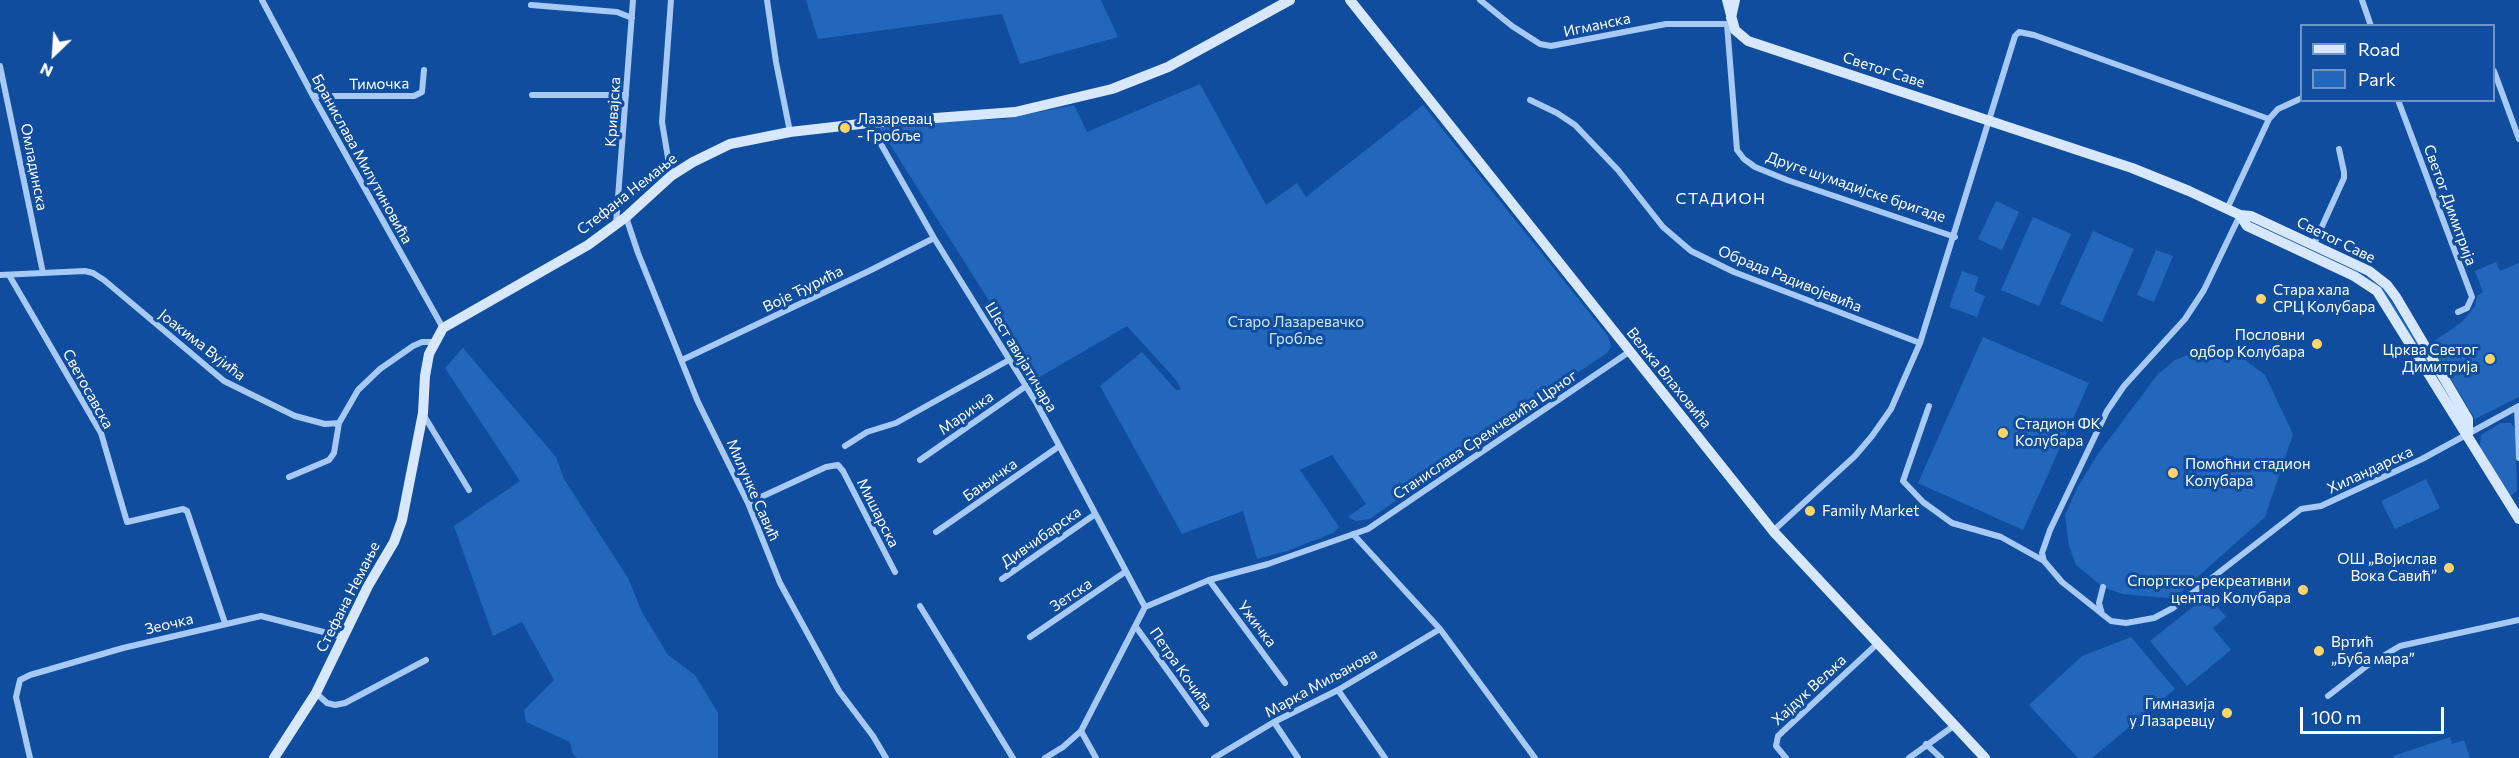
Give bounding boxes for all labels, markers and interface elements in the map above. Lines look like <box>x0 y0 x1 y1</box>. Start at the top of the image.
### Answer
street label: Игманска <box>1562 9 1632 41</box>
north arrow <box>24 24 84 84</box>
legend <box>2300 24 2495 102</box>
text: Road <box>2358 38 2400 60</box>
street label: Светог Саве <box>1841 48 1927 92</box>
text: N <box>37 60 56 82</box>
text: Park <box>2358 68 2396 90</box>
street label: Бранислава Милутиновића <box>308 71 416 247</box>
street label: Тимочка <box>349 74 409 94</box>
street label: Кривајска <box>602 76 624 148</box>
place label: Лазаревац - Гробље <box>857 110 932 145</box>
marker: Лазаревац - Гробље <box>838 121 852 135</box>
street label: Омладинска <box>17 122 51 212</box>
street label: Светог Димитрија <box>2420 142 2480 268</box>
street label: Друге шумадијске бригаде <box>1764 148 1948 226</box>
street label: Стефана Немање <box>573 149 681 239</box>
district label: СТАДИОН <box>1675 189 1767 209</box>
street label: Светог Саве <box>2294 213 2378 267</box>
street label: Обрада Радивојевића <box>1715 242 1865 316</box>
street label: Воје Ђурића <box>760 262 846 316</box>
place label: Стара хала СРЦ Колубара <box>2273 281 2375 316</box>
marker: Стара хала СРЦ Колубара <box>2254 292 2268 306</box>
street label: Шест авијатичара <box>981 299 1061 415</box>
street label: Јоакима Вујића <box>155 306 249 384</box>
park label: Старо Лазаревачко Гробље <box>1228 313 1364 348</box>
street label: Вељка Влаховића <box>1623 324 1715 432</box>
place label: Пословни одбор Колубара <box>2189 326 2305 361</box>
marker: Пословни одбор Колубара <box>2310 337 2324 351</box>
place label: Црква Светог Димитрија <box>2382 341 2478 376</box>
street label: Светосавска <box>59 346 117 432</box>
marker: Црква Светог Димитрија <box>2483 352 2497 366</box>
street label: Станислава Сремчевића Црног <box>1390 367 1580 503</box>
street label: Маричка <box>935 388 997 438</box>
place label: Стадион ФК Колубара <box>2015 415 2101 450</box>
marker: Стадион ФК Колубара <box>1996 426 2010 440</box>
street label: Милунке Савић <box>722 436 784 544</box>
street label: Хиландарска <box>2324 442 2416 498</box>
street label: Бањичка <box>959 455 1021 505</box>
place label: Помоћни стадион Колубара <box>2185 455 2310 490</box>
marker: Помоћни стадион Колубара <box>2166 466 2180 480</box>
street label: Мишарска <box>853 475 903 551</box>
place label: Family Market <box>1822 502 1919 520</box>
street label: Дивчибарска <box>997 503 1085 571</box>
marker: Family Market <box>1803 504 1817 518</box>
street label: Стефана Немање <box>312 539 384 655</box>
place label: ОШ „Војислав Вока Савић” <box>2337 550 2437 585</box>
marker: ОШ „Војислав Вока Савић” <box>2442 561 2456 575</box>
place label: Спортско-рекреативни центар Колубара <box>2127 572 2291 607</box>
street label: Зетска <box>1047 574 1095 616</box>
marker: Спортско-рекреативни центар Колубара <box>2296 583 2310 597</box>
street label: Ужичка <box>1234 597 1280 651</box>
street label: Зеочка <box>143 610 195 638</box>
street label: Петра Кочића <box>1146 624 1216 714</box>
place label: Вртић „Буба мара” <box>2331 633 2415 668</box>
marker: Вртић „Буба мара” <box>2312 644 2326 658</box>
street label: Марка Миљанова <box>1262 645 1380 721</box>
street label: Хајдук Вељка <box>1768 651 1850 729</box>
place label: Гимназија у Лазаревцу <box>2129 695 2215 730</box>
scale bar <box>2303 695 2447 733</box>
marker: Гимназија у Лазаревцу <box>2220 706 2234 720</box>
text: 100 m <box>2311 706 2361 728</box>

